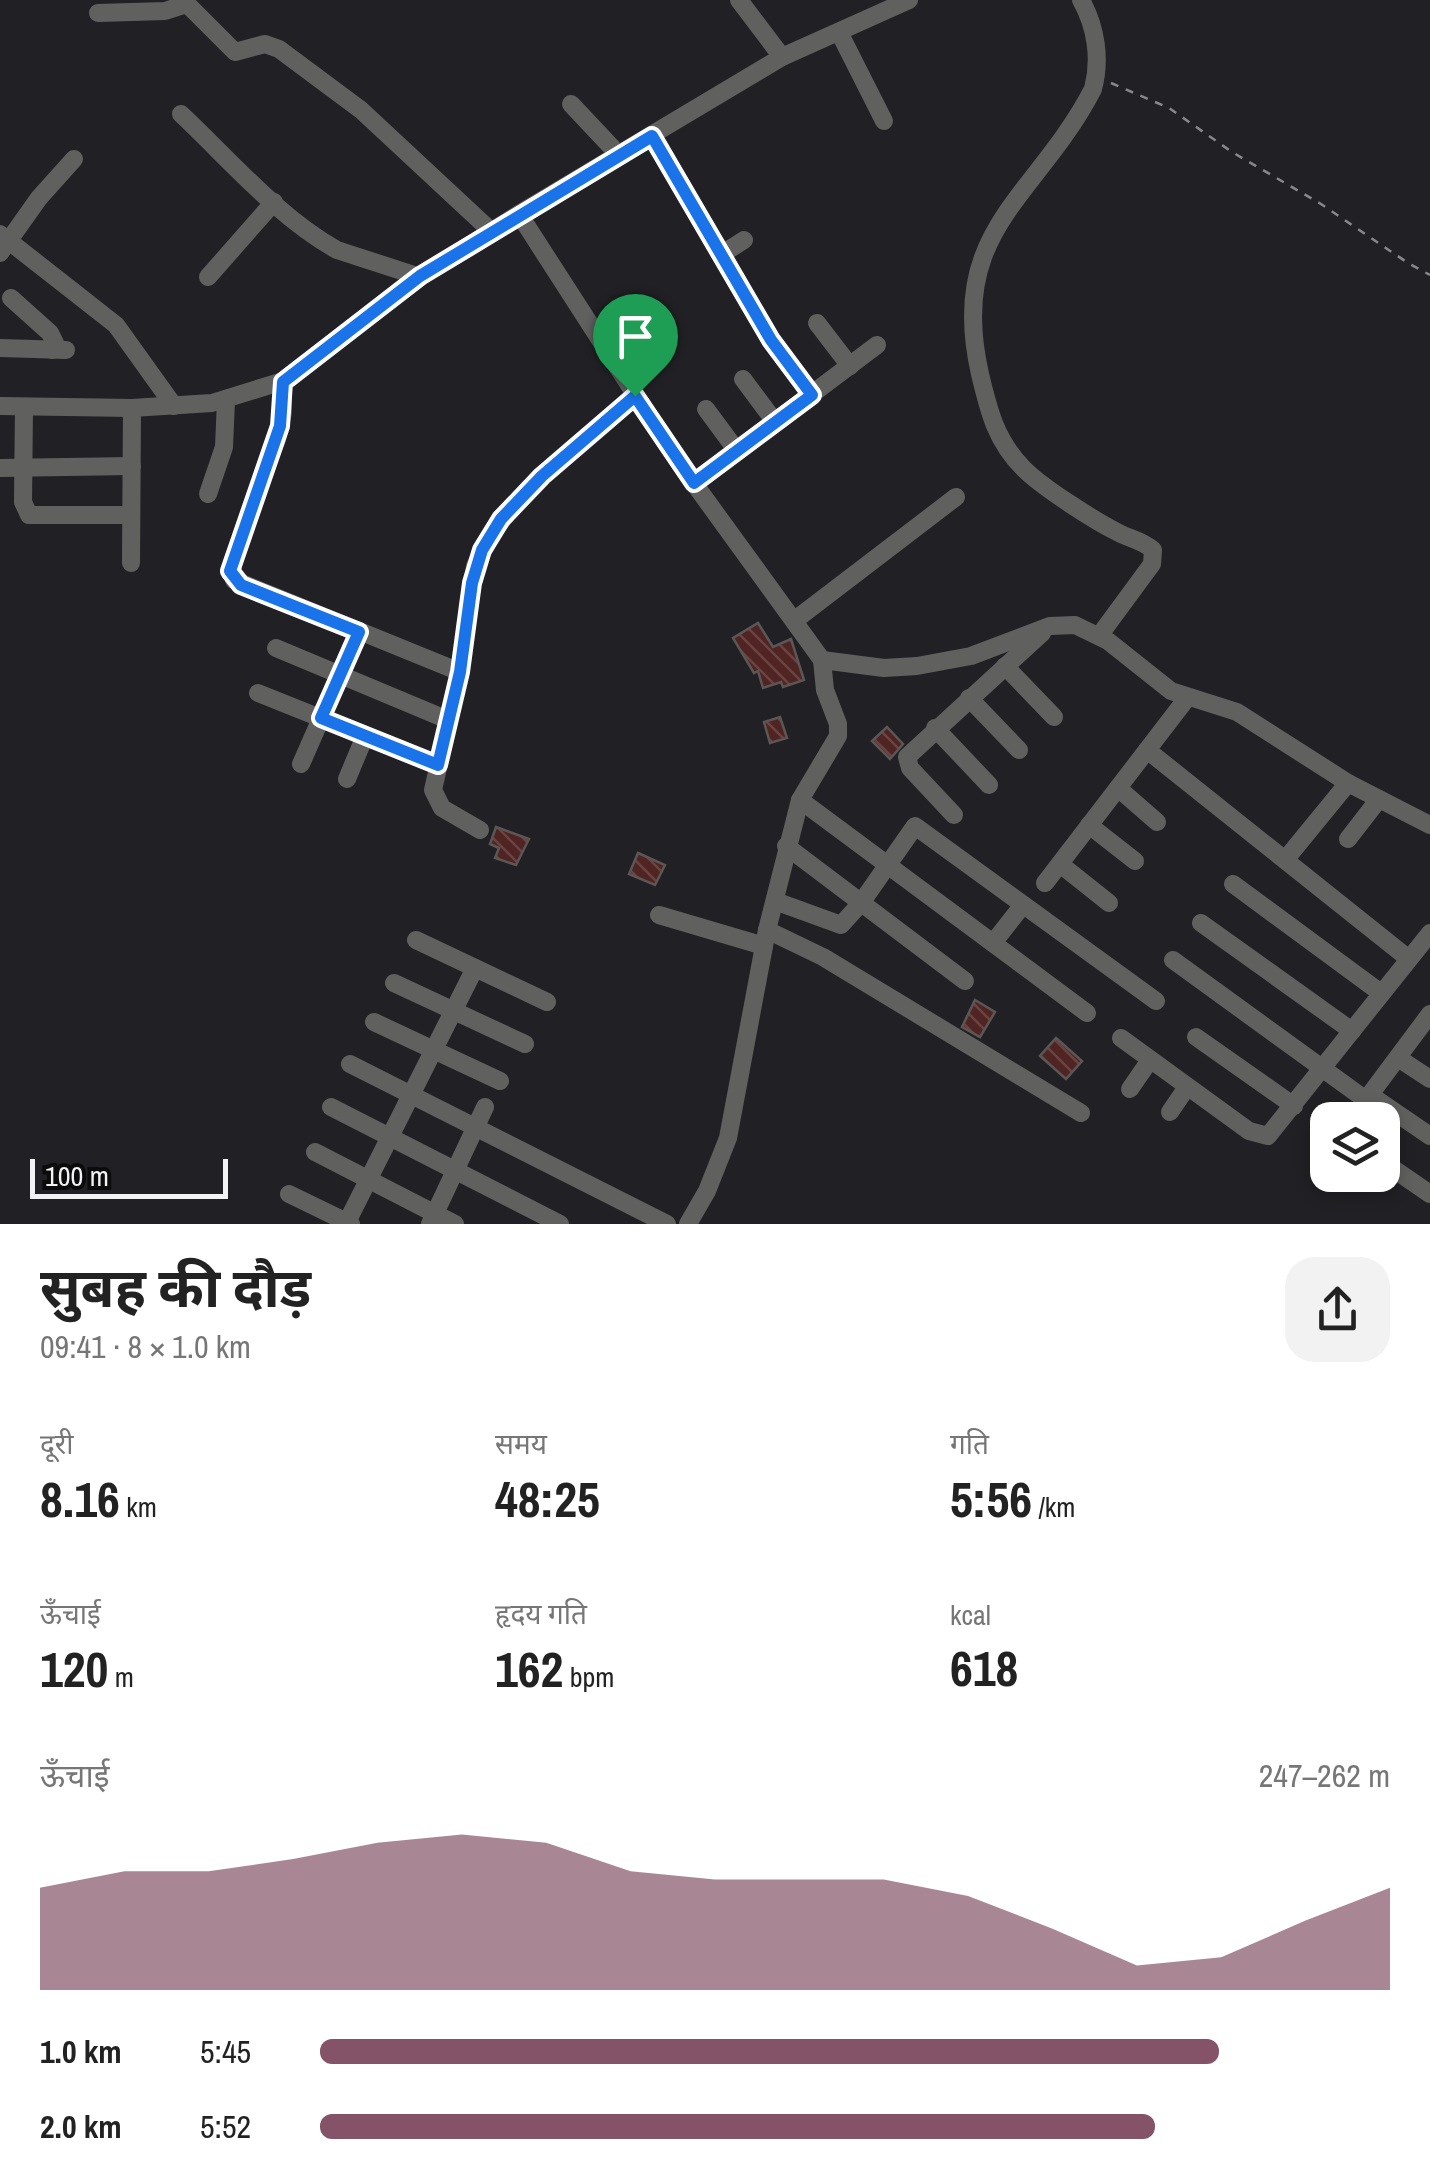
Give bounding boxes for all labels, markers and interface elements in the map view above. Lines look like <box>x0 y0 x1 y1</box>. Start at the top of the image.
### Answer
pin <box>593 294 678 397</box>
icon: arrive <box>608 309 663 364</box>
map controls <box>1310 1102 1400 1192</box>
button: layers <box>1310 1102 1400 1192</box>
scale bar <box>30 1154 228 1198</box>
text: 100 m <box>45 1157 109 1195</box>
text: सुबह की दौड़ <box>40 1250 311 1324</box>
button: share <box>1285 1257 1390 1362</box>
text: 09:41 · 8 × 1.0 km <box>40 1325 251 1368</box>
text: दूरी <box>40 1425 74 1463</box>
text: समय <box>495 1425 547 1463</box>
text: गति <box>950 1425 989 1463</box>
text: 8.16 <box>40 1465 120 1533</box>
text: 48:25 <box>495 1465 600 1533</box>
text: 5:56 <box>950 1465 1032 1533</box>
text: km <box>120 1488 157 1526</box>
text: /km <box>1032 1488 1075 1526</box>
text: ऊँचाई <box>40 1595 101 1633</box>
text: हृदय गति <box>495 1595 587 1633</box>
text: kcal <box>950 1596 991 1634</box>
text: 618 <box>950 1634 1018 1702</box>
text: 120 <box>40 1635 108 1703</box>
text: 162 <box>495 1635 563 1703</box>
text: m <box>108 1658 134 1696</box>
text: bpm <box>563 1658 614 1696</box>
text: ऊँचाई <box>40 1754 109 1797</box>
text: 247–262 m <box>1259 1754 1390 1797</box>
text: 1.0 km <box>40 2030 122 2073</box>
text: 5:45 <box>200 2030 251 2073</box>
text: 2.0 km <box>40 2105 122 2148</box>
text: 5:52 <box>200 2105 251 2148</box>

